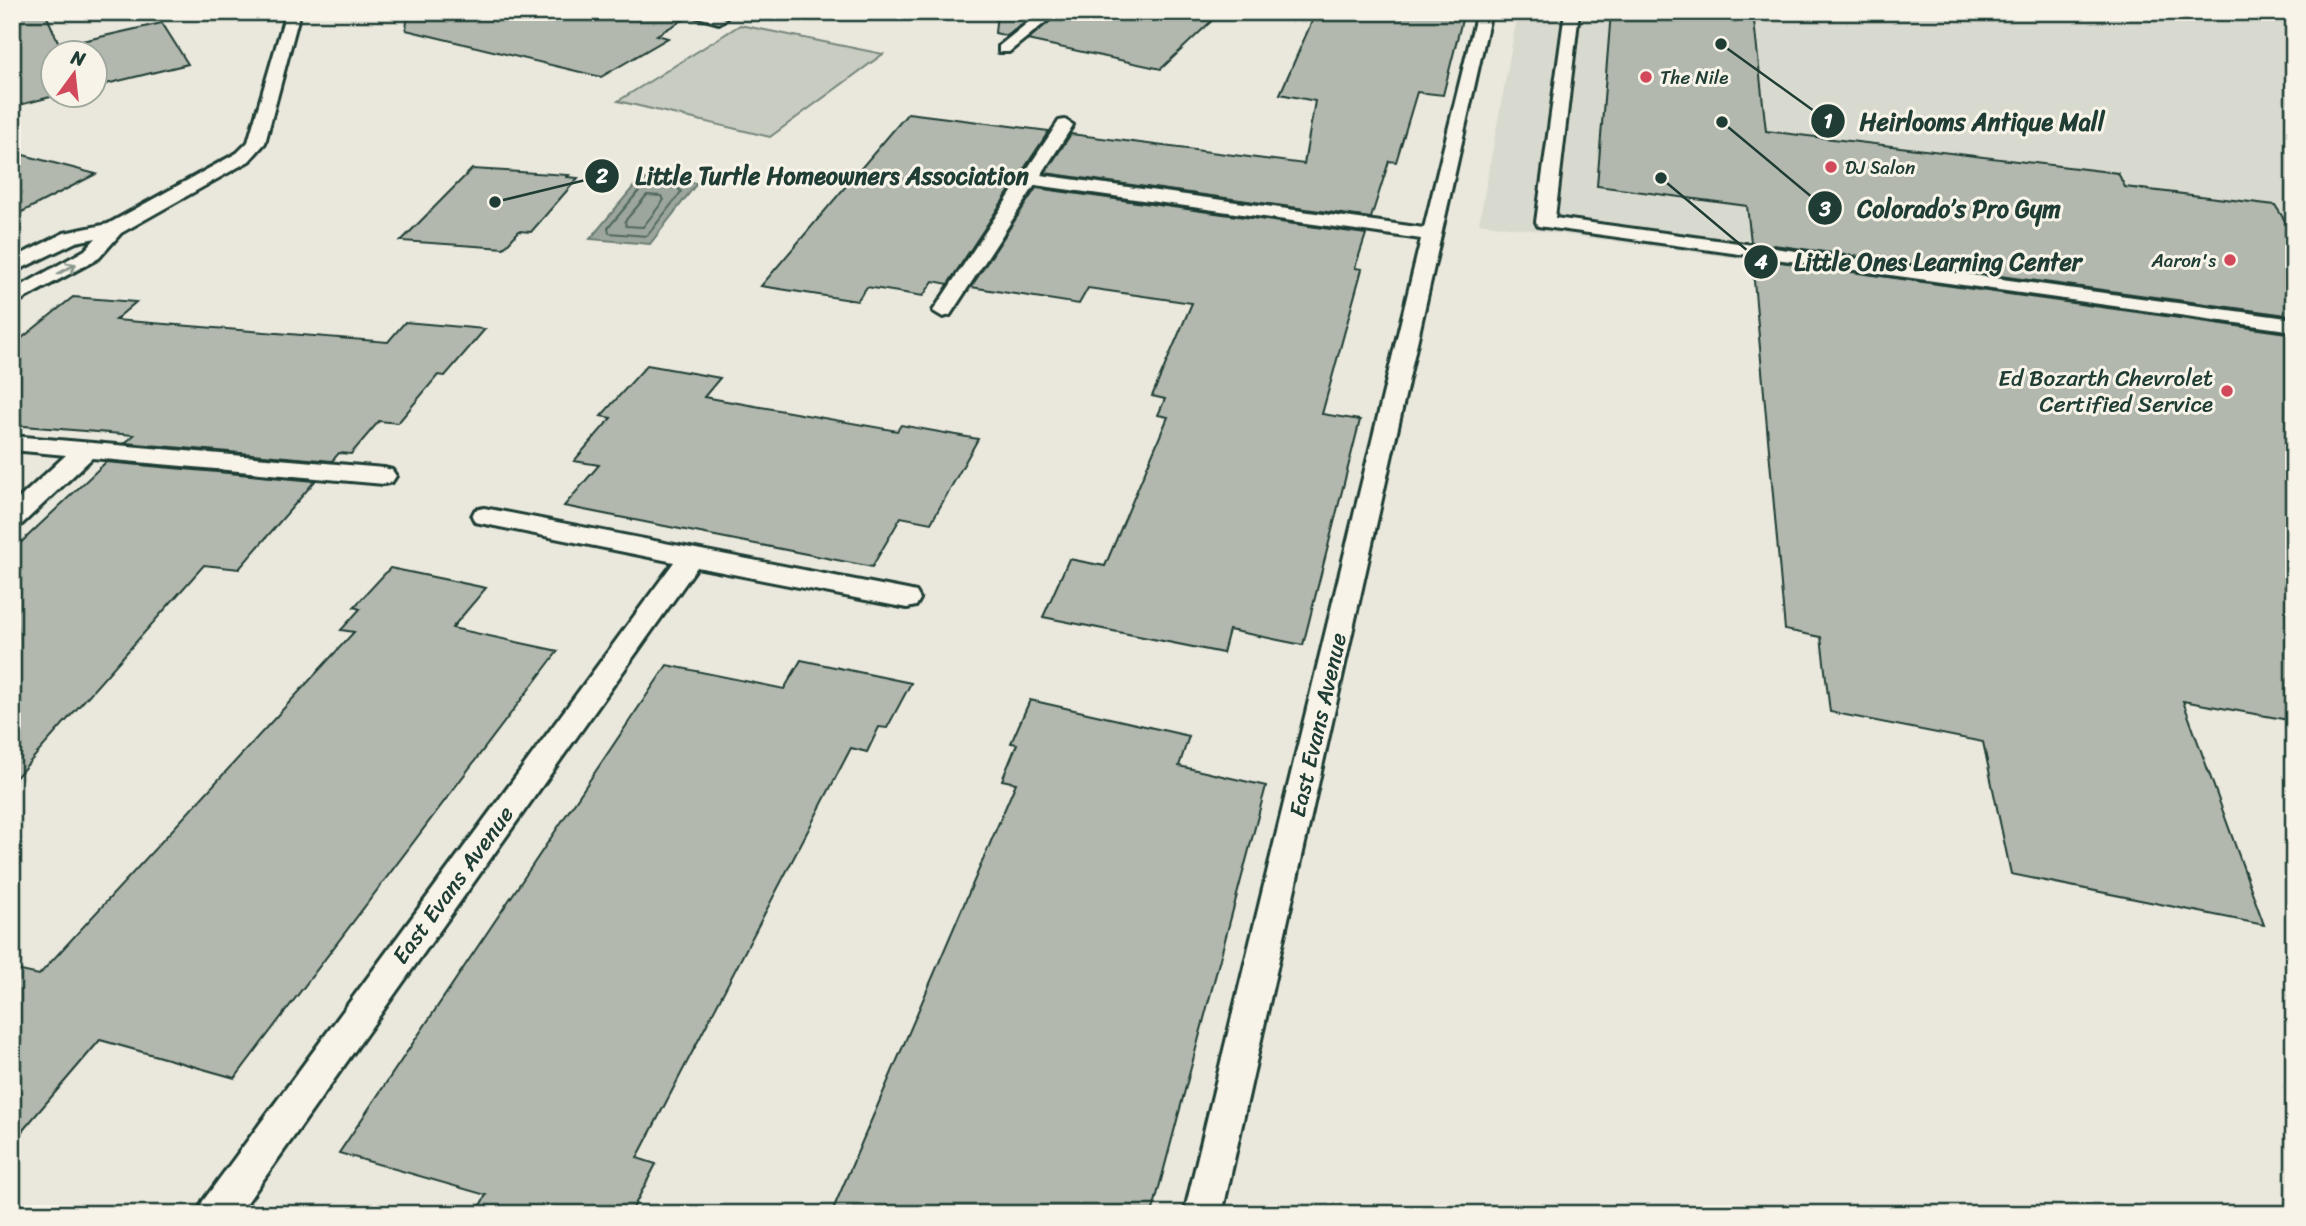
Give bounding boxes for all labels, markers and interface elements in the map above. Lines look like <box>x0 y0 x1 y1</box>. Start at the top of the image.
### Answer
north arrow <box>38 38 108 108</box>
text: N <box>67 40 90 76</box>
place label: The Nile <box>1660 61 1728 94</box>
marker: The Nile <box>1638 69 1654 85</box>
callout: Heirlooms Antique Mall <box>1810 99 2119 144</box>
text: Heirlooms Antique Mall <box>1859 101 2106 143</box>
text: 1 <box>1823 102 1833 140</box>
place label: DJ Salon <box>1845 151 1915 184</box>
callout: Little Turtle Homeowners Association <box>585 153 1044 198</box>
text: Little Turtle Homeowners Association <box>635 155 1029 197</box>
text: 2 <box>595 157 608 195</box>
marker: DJ Salon <box>1823 159 1839 175</box>
callout: Colorado’s Pro Gym <box>1808 186 2075 231</box>
text: Colorado’s Pro Gym <box>1856 188 2061 230</box>
text: 3 <box>1818 190 1831 228</box>
callout: Little Ones Learning Center <box>1744 239 2097 284</box>
text: Little Ones Learning Center <box>1794 241 2084 283</box>
text: 4 <box>1753 243 1768 281</box>
place label: Aaron's <box>2150 244 2216 277</box>
marker: Aaron's <box>2222 252 2238 268</box>
one-way arrow <box>56 262 76 276</box>
place label: Ed Bozarth Chevrolet Certified Service <box>1998 358 2213 425</box>
marker: Ed Bozarth Chevrolet Certified Service <box>2219 383 2235 399</box>
street label: East Evans Avenue <box>1277 629 1359 821</box>
street label: East Evans Avenue <box>381 797 525 973</box>

